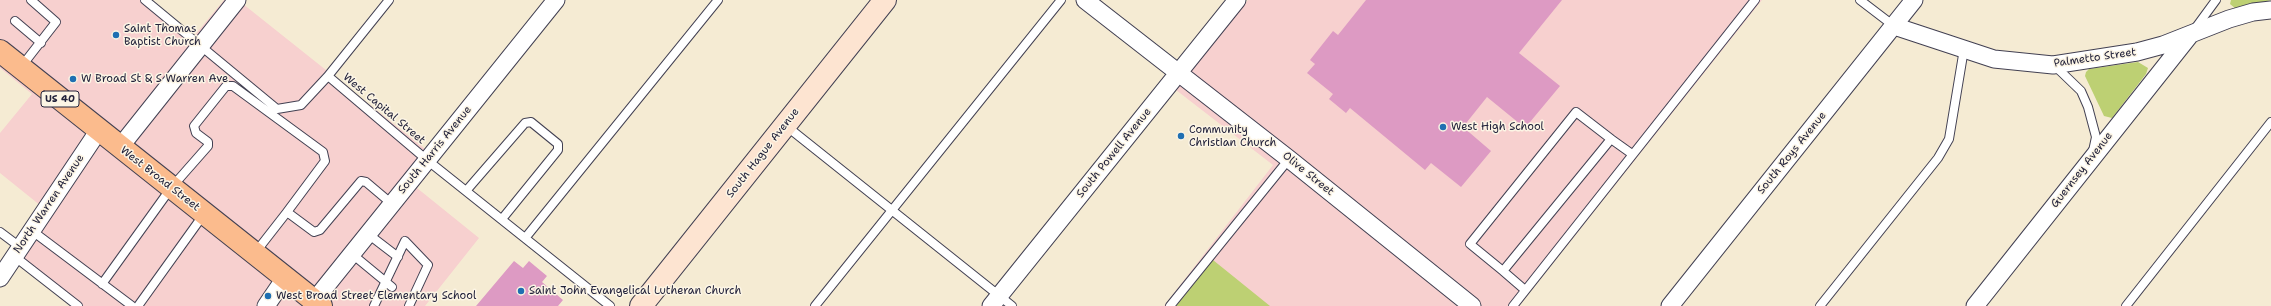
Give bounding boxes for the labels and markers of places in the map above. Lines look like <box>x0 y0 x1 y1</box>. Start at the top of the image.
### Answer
place label: Saint Thomas Baptist Church <box>124 22 201 48</box>
marker: Saint Thomas Baptist Church <box>111 30 121 40</box>
place label: W Broad St & S Warren Ave <box>81 72 228 86</box>
marker: W Broad St & S Warren Ave <box>68 74 78 84</box>
place label: West High School <box>1451 120 1544 134</box>
marker: West High School <box>1438 122 1448 132</box>
place label: Community Christian Church <box>1189 123 1276 149</box>
marker: Community Christian Church <box>1176 131 1186 141</box>
place label: Saint John Evangelical Lutheran Church <box>529 284 741 298</box>
marker: Saint John Evangelical Lutheran Church <box>516 286 526 296</box>
place label: West Broad Street Elementary School <box>276 289 476 303</box>
marker: West Broad Street Elementary School <box>263 291 273 301</box>

